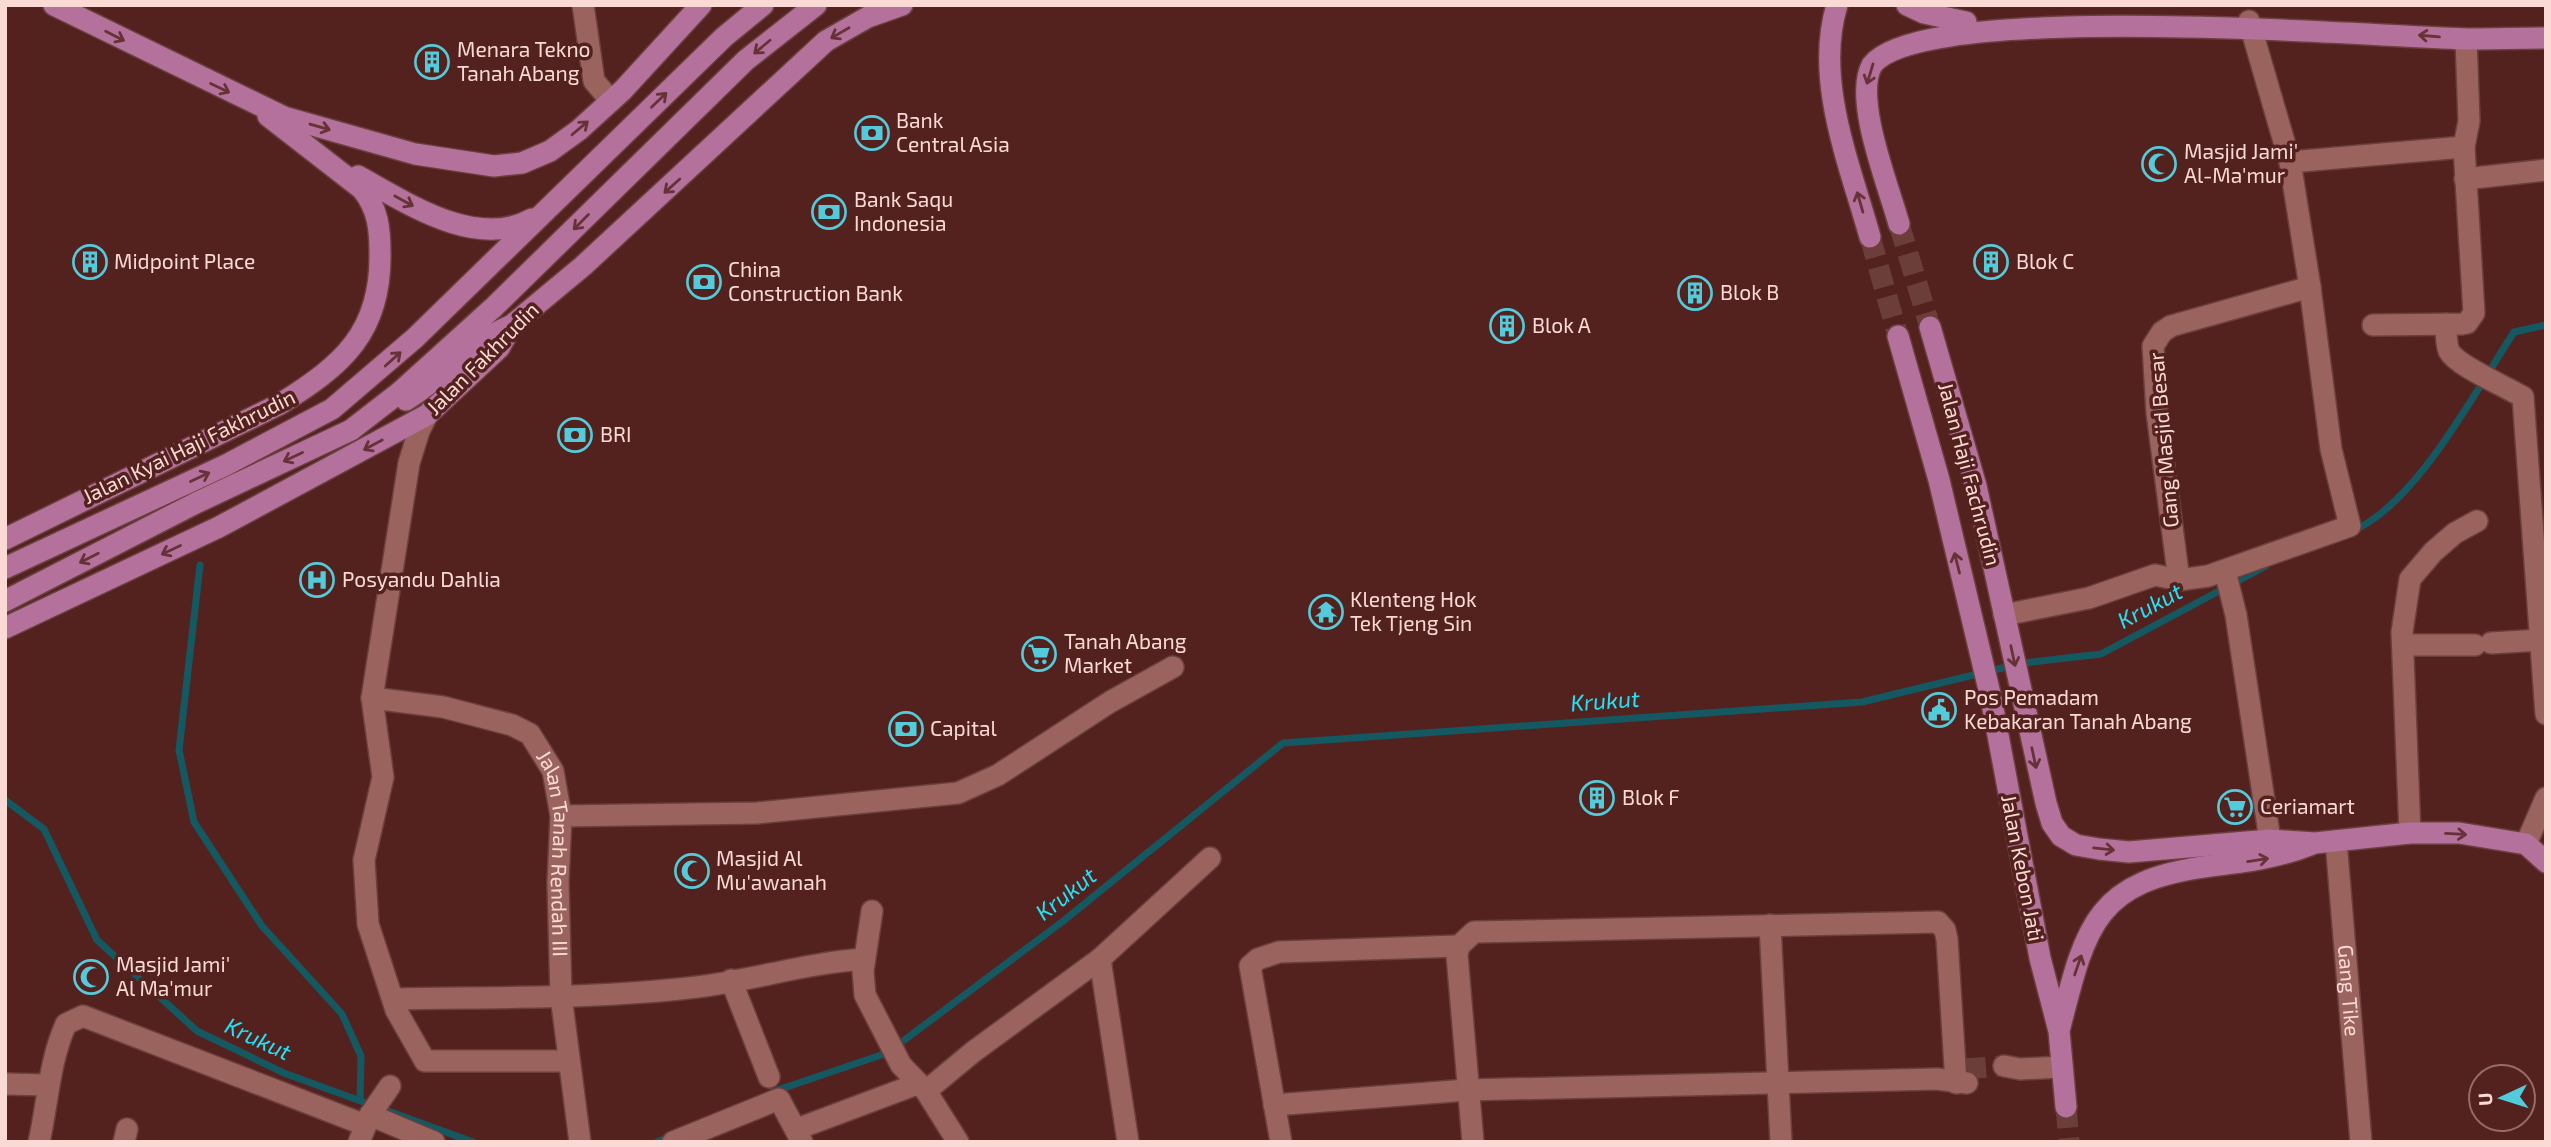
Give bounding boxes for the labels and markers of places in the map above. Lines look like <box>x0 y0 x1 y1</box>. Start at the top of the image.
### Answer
place label: Menara Tekno Tanah Abang <box>457 36 591 85</box>
building icon: Menara Tekno Tanah Abang <box>413 43 451 81</box>
place label: Bank Central Asia <box>896 107 1010 156</box>
bank icon: Bank Central Asia <box>853 114 891 152</box>
place label: Masjid Jami' Al-Ma'mur <box>2184 138 2298 187</box>
mosque icon: Masjid Jami' Al-Ma'mur <box>2140 145 2178 183</box>
place label: Bank Saqu Indonesia <box>854 186 953 235</box>
bank icon: Bank Saqu Indonesia <box>810 193 848 231</box>
building icon: Midpoint Place <box>71 243 109 281</box>
building icon: Blok C <box>1972 243 2010 281</box>
place label: Midpoint Place <box>114 248 255 273</box>
place label: Blok C <box>2016 248 2074 273</box>
place label: China Construction Bank <box>728 256 903 305</box>
bank icon: China Construction Bank <box>685 263 723 301</box>
building icon: Blok B <box>1676 274 1714 312</box>
place label: Blok B <box>1720 279 1779 304</box>
building icon: Blok A <box>1488 307 1526 345</box>
place label: Blok A <box>1532 312 1591 337</box>
bank icon: BRI <box>556 416 594 454</box>
place label: BRI <box>600 421 632 446</box>
hospital icon: Posyandu Dahlia <box>298 561 336 599</box>
place label: Posyandu Dahlia <box>342 566 501 591</box>
place label: Klenteng Hok Tek Tjeng Sin <box>1350 586 1477 636</box>
temple icon: Klenteng Hok Tek Tjeng Sin <box>1307 593 1345 631</box>
place label: Tanah Abang Market <box>1064 628 1187 677</box>
supermarket icon: Tanah Abang Market <box>1020 635 1058 673</box>
place label: Pos Pemadam Kebakaran Tanah Abang <box>1964 684 2192 733</box>
public building icon: Pos Pemadam Kebakaran Tanah Abang <box>1920 691 1958 729</box>
bank icon: Capital <box>887 710 925 748</box>
place label: Capital <box>930 715 997 740</box>
building icon: Blok F <box>1578 779 1616 817</box>
place label: Blok F <box>1622 784 1680 809</box>
supermarket icon: Ceriamart <box>2216 788 2254 826</box>
place label: Ceriamart <box>2260 793 2355 818</box>
place label: Masjid Al Mu'awanah <box>716 845 827 894</box>
mosque icon: Masjid Al Mu'awanah <box>673 852 711 890</box>
place label: Masjid Jami' Al Ma'mur <box>116 951 230 1000</box>
mosque icon: Masjid Jami' Al Ma'mur <box>72 958 110 996</box>

